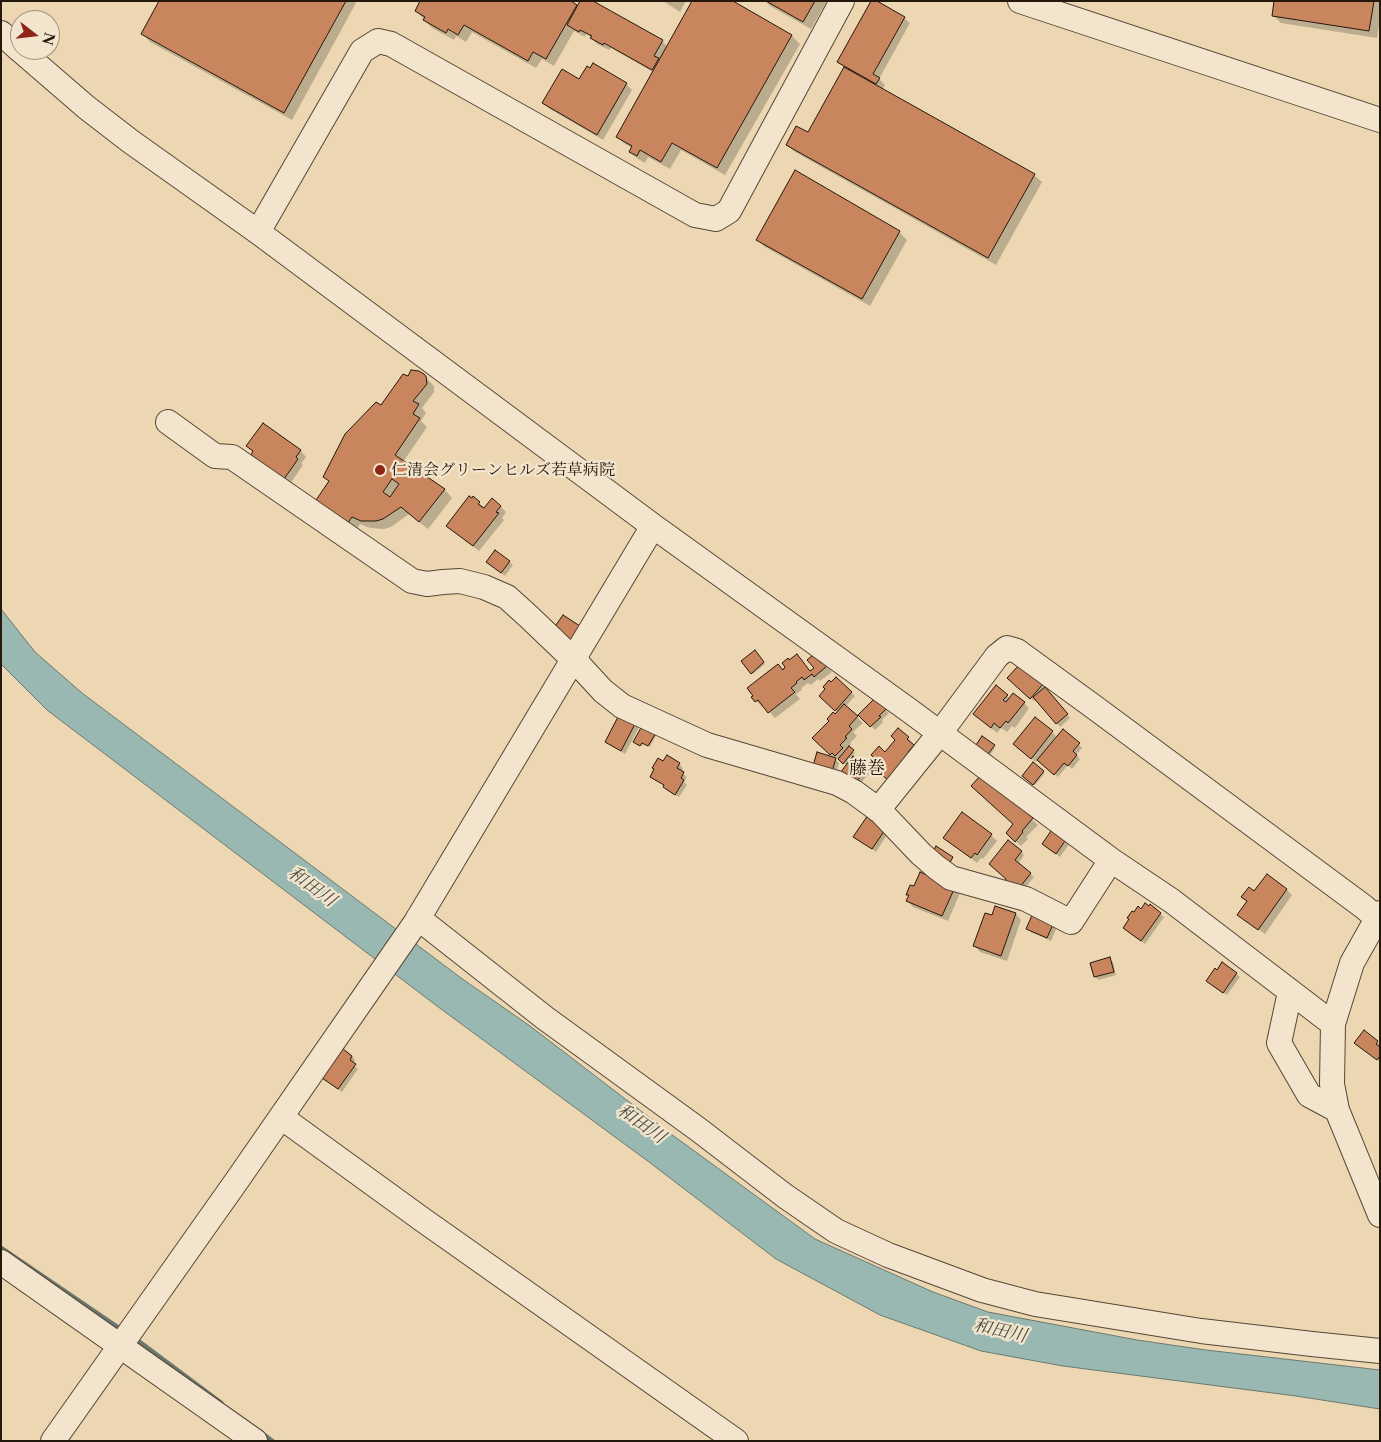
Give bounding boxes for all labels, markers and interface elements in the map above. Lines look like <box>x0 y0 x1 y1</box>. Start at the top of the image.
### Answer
north arrow <box>10 10 60 60</box>
text: N <box>38 31 59 47</box>
place label: 仁清会グリーンヒルズ若草病院 <box>391 460 615 480</box>
marker: 仁清会グリーンヒルズ若草病院 <box>373 463 387 477</box>
district label: 藤巻 <box>849 758 885 780</box>
water label: 和田川 <box>284 862 340 912</box>
water label: 和田川 <box>613 1100 669 1148</box>
water label: 和田川 <box>971 1314 1029 1348</box>

